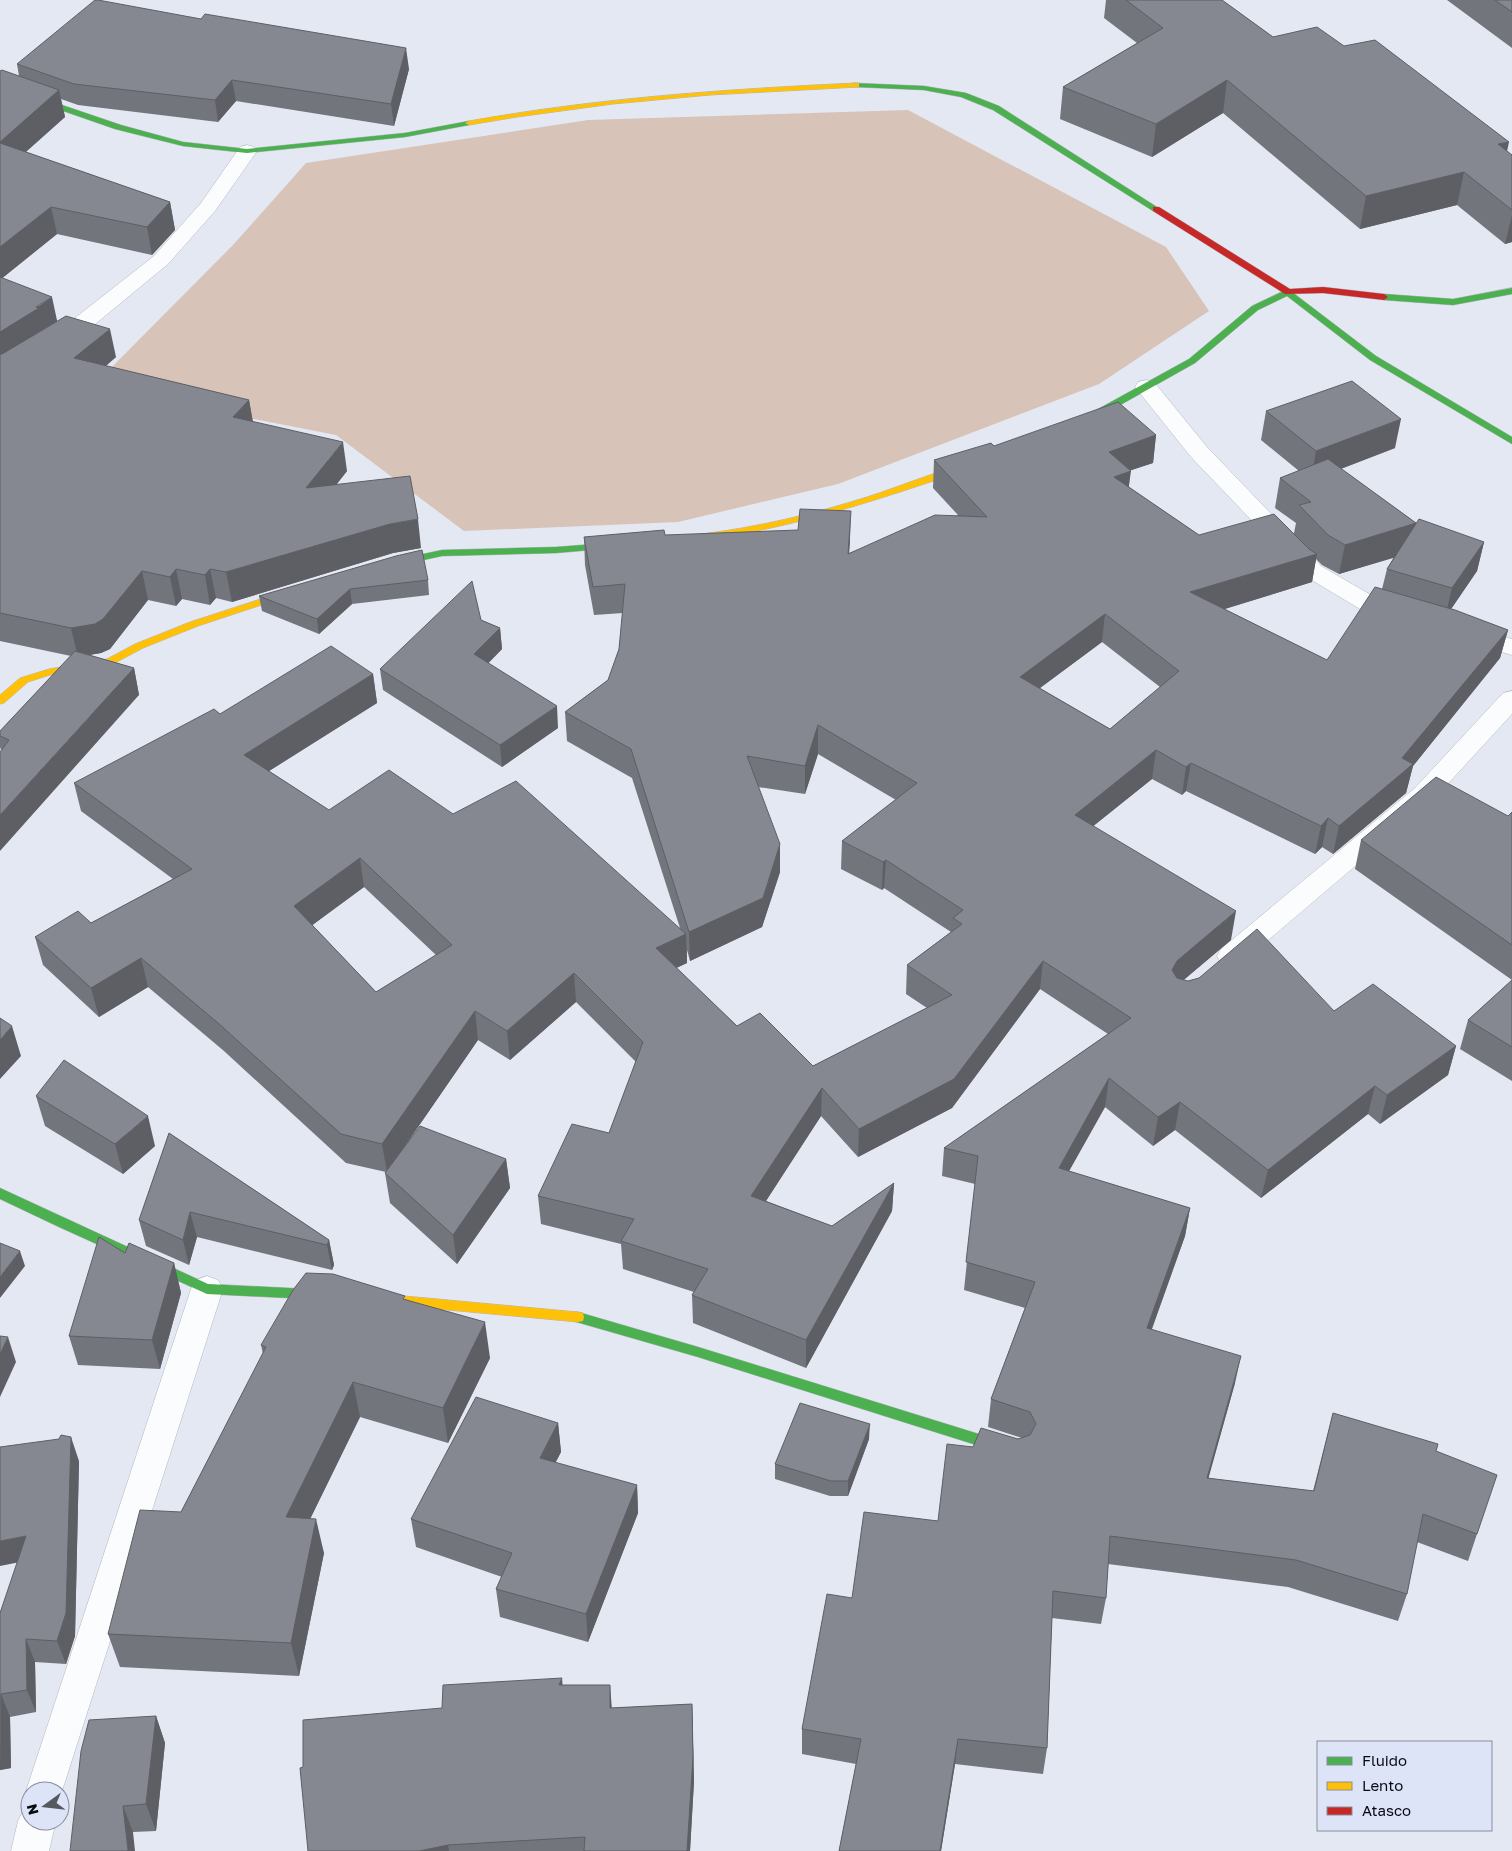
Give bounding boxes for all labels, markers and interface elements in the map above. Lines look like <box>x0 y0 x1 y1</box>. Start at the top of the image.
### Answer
legend <box>1317 1741 1492 1831</box>
text: Fluido <box>1362 1751 1407 1769</box>
text: Lento <box>1362 1776 1403 1794</box>
north arrow <box>20 1781 70 1831</box>
text: Atasco <box>1362 1801 1411 1819</box>
text: N <box>22 1802 42 1817</box>

